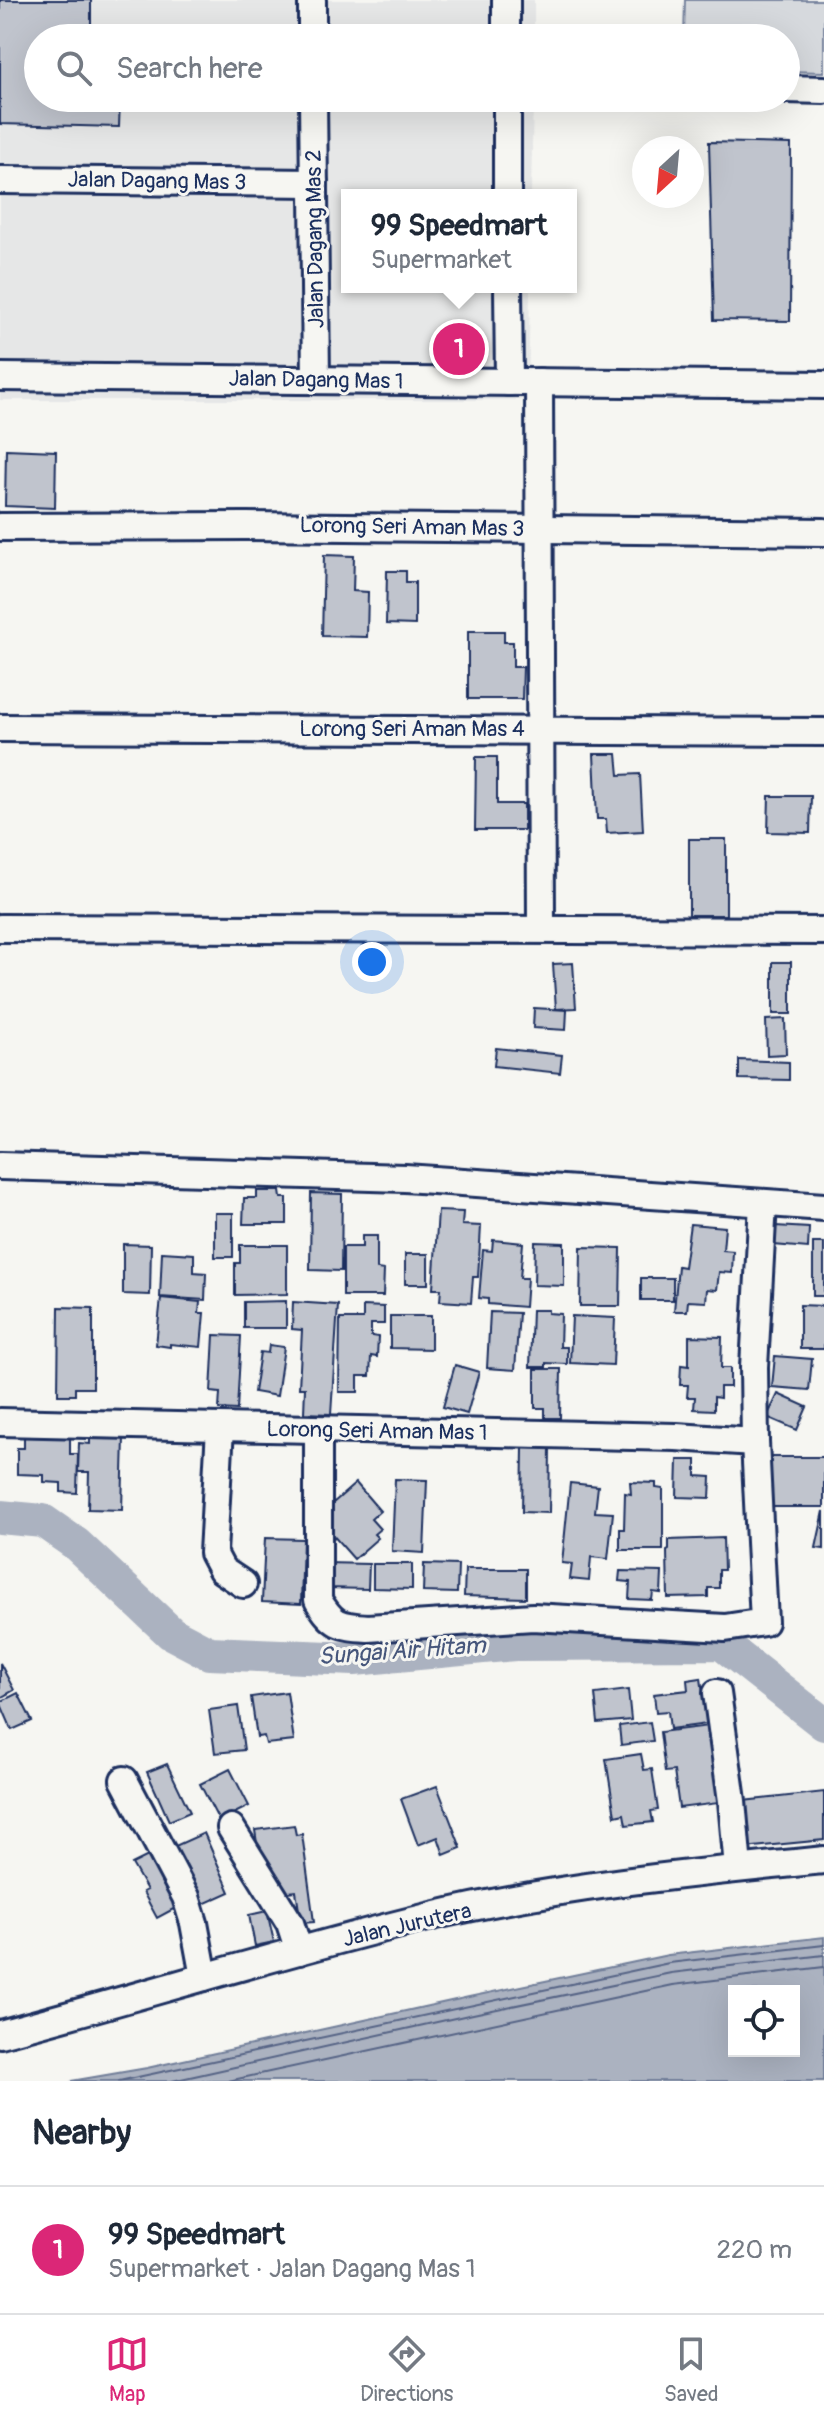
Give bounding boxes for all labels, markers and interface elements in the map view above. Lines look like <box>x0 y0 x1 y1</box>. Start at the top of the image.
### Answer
search box <box>24 24 800 112</box>
icon: search <box>52 46 96 90</box>
text: Search here <box>116 50 263 87</box>
north arrow <box>632 136 704 208</box>
street label: Jalan Dagang Mas 2 <box>299 149 331 329</box>
street label: Jalan Dagang Mas 3 <box>67 165 247 197</box>
popup <box>341 189 577 293</box>
text: 99 Speedmart <box>371 207 547 244</box>
text: Supermarket <box>371 244 512 276</box>
pin: 1 <box>433 319 485 379</box>
street label: Jalan Dagang Mas 1 <box>228 364 404 396</box>
street label: Lorong Seri Aman Mas 3 <box>299 511 525 543</box>
street label: Lorong Seri Aman Mas 4 <box>299 715 525 743</box>
your location <box>352 942 392 982</box>
street label: Lorong Seri Aman Mas 1 <box>266 1415 488 1447</box>
water label: Sungai Air Hitam <box>317 1631 488 1671</box>
street label: Jalan Jurutera <box>340 1897 474 1953</box>
map controls <box>728 1985 800 2057</box>
button: locate <box>728 1985 800 2057</box>
text: Nearby <box>32 2112 131 2155</box>
text: 99 Speedmart <box>108 2216 285 2253</box>
text: 1 <box>53 2234 63 2266</box>
text: 220 m <box>716 2234 792 2266</box>
text: Supermarket · Jalan Dagang Mas 1 <box>108 2253 476 2285</box>
tab: Map <box>105 2332 149 2408</box>
tab: Directions <box>360 2332 453 2408</box>
tab: Saved <box>664 2332 719 2408</box>

